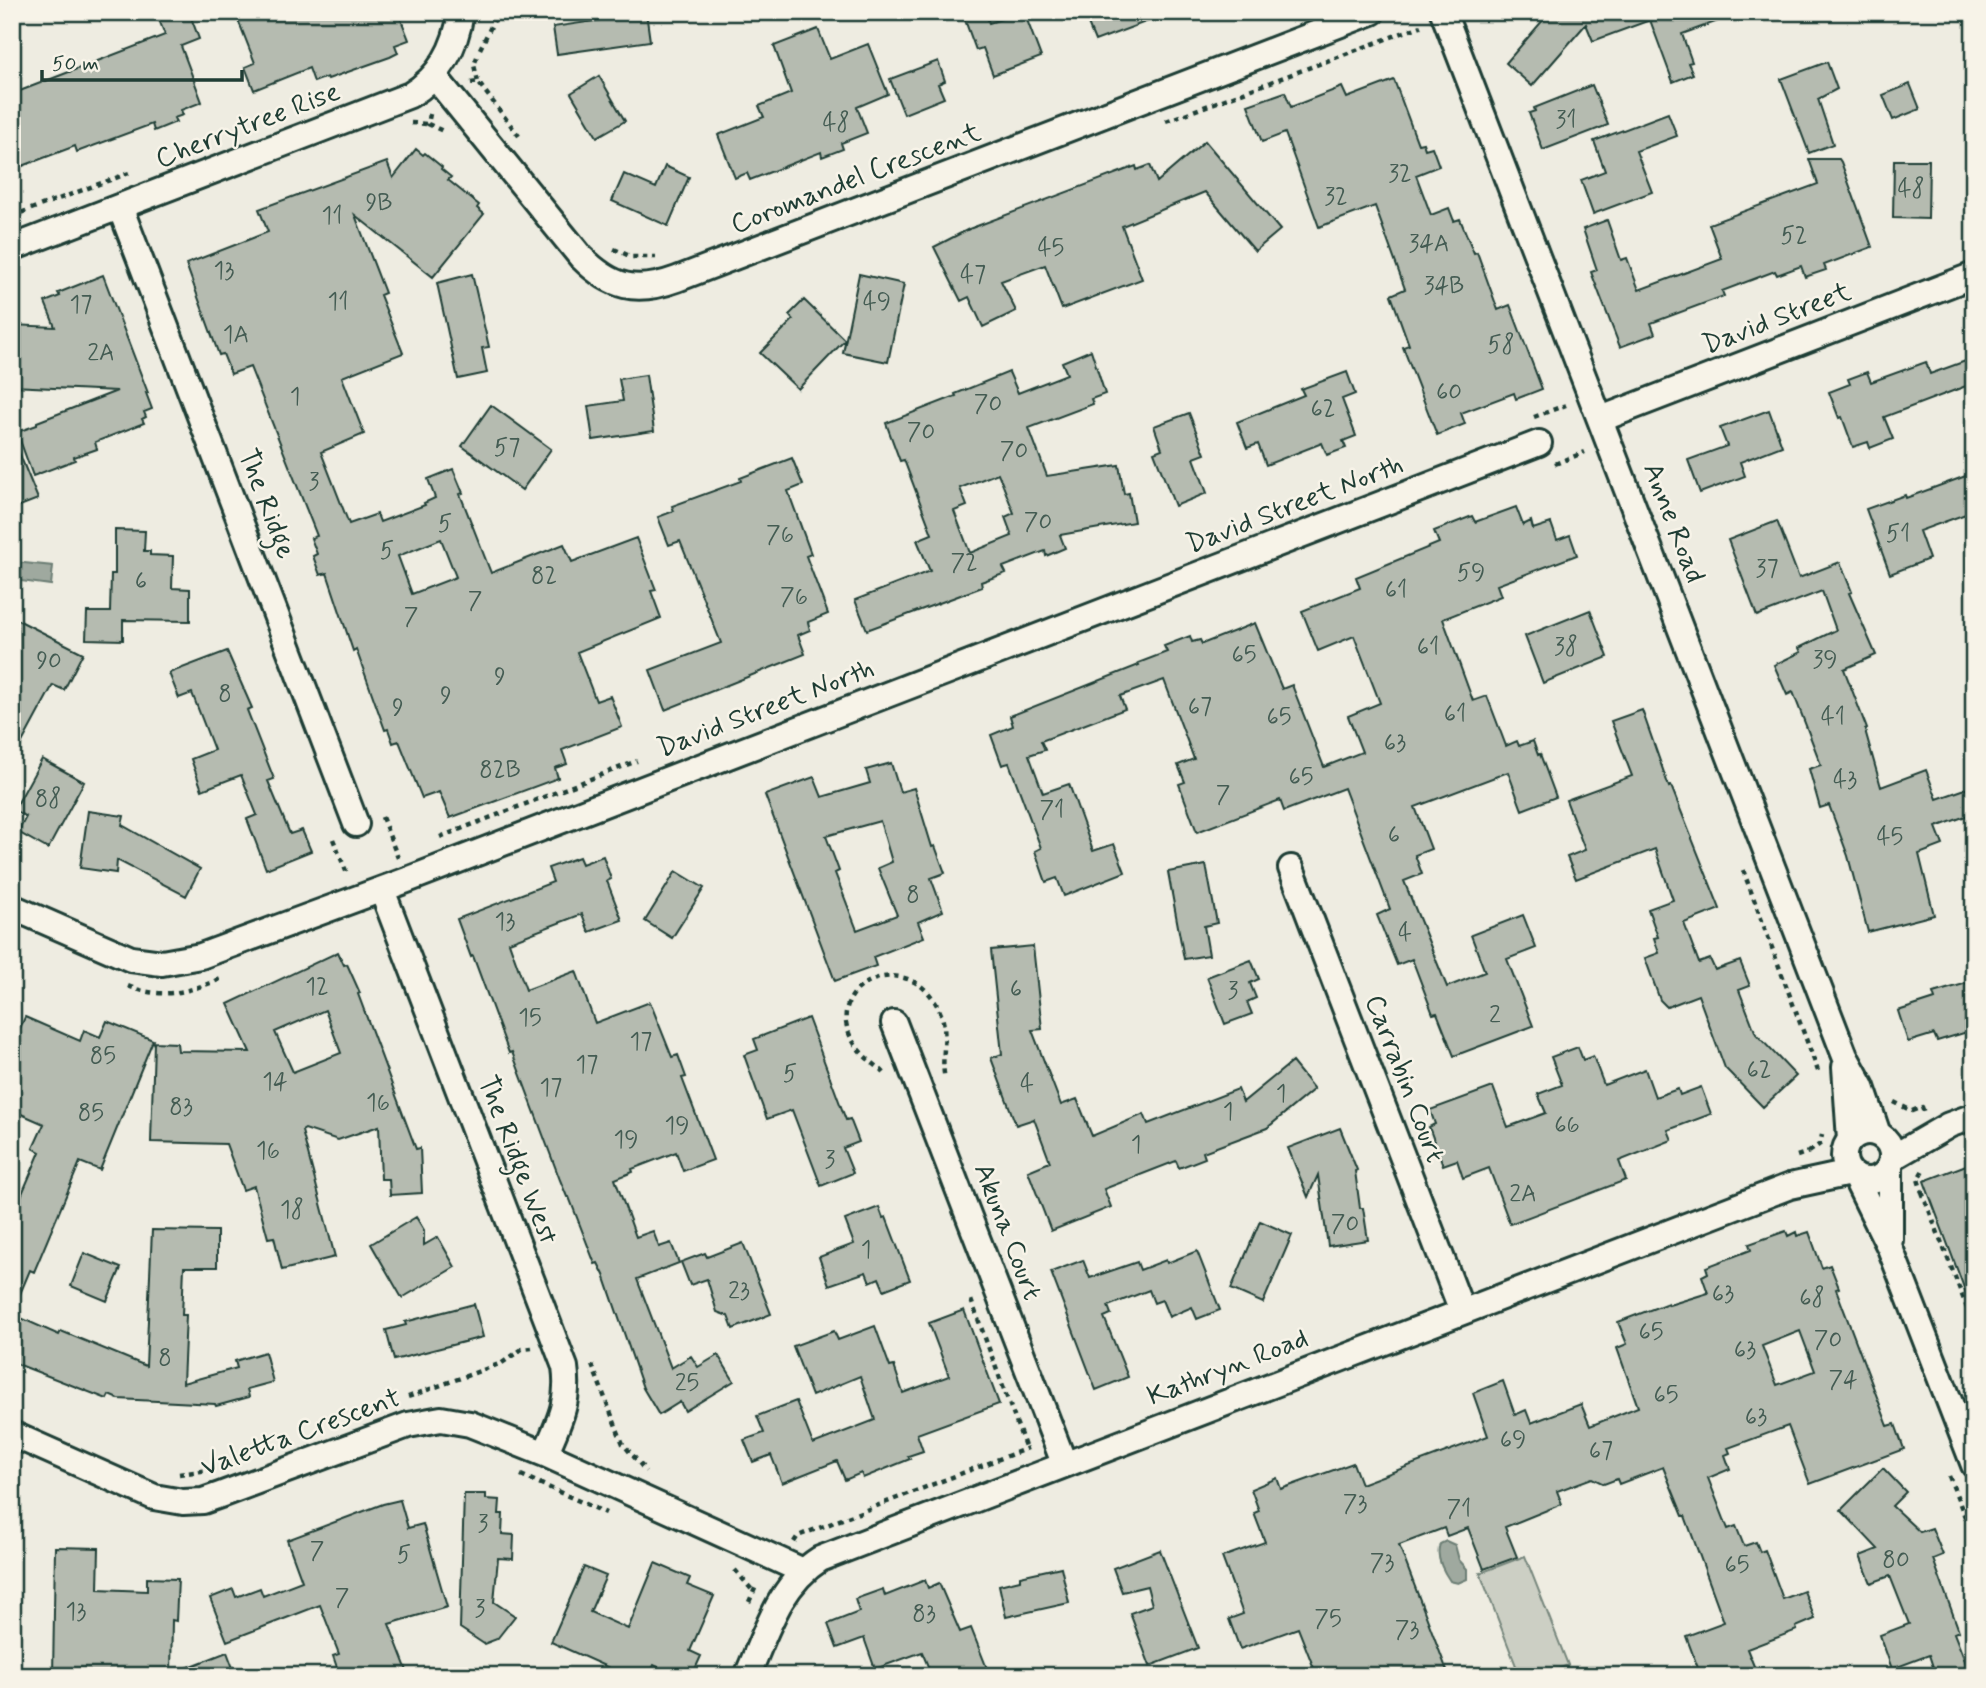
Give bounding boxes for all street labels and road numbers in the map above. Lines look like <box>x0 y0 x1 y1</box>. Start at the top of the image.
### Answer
street label: Cherrytree Rise <box>150 74 346 178</box>
street label: Coromandel Crescent <box>726 114 987 244</box>
street label: David Street <box>1697 274 1857 364</box>
street label: The Ridge <box>225 444 304 565</box>
street label: David Street North <box>1181 447 1409 563</box>
street label: Anne Road <box>1633 458 1713 588</box>
street label: David Street North <box>652 651 880 767</box>
street label: Carrabin Court <box>1355 990 1453 1168</box>
street label: The Ridge West <box>465 1070 566 1251</box>
street label: Akuna Court <box>964 1158 1050 1306</box>
street label: Kathryn Road <box>1142 1320 1314 1416</box>
street label: Valetta Crescent <box>196 1380 406 1486</box>

